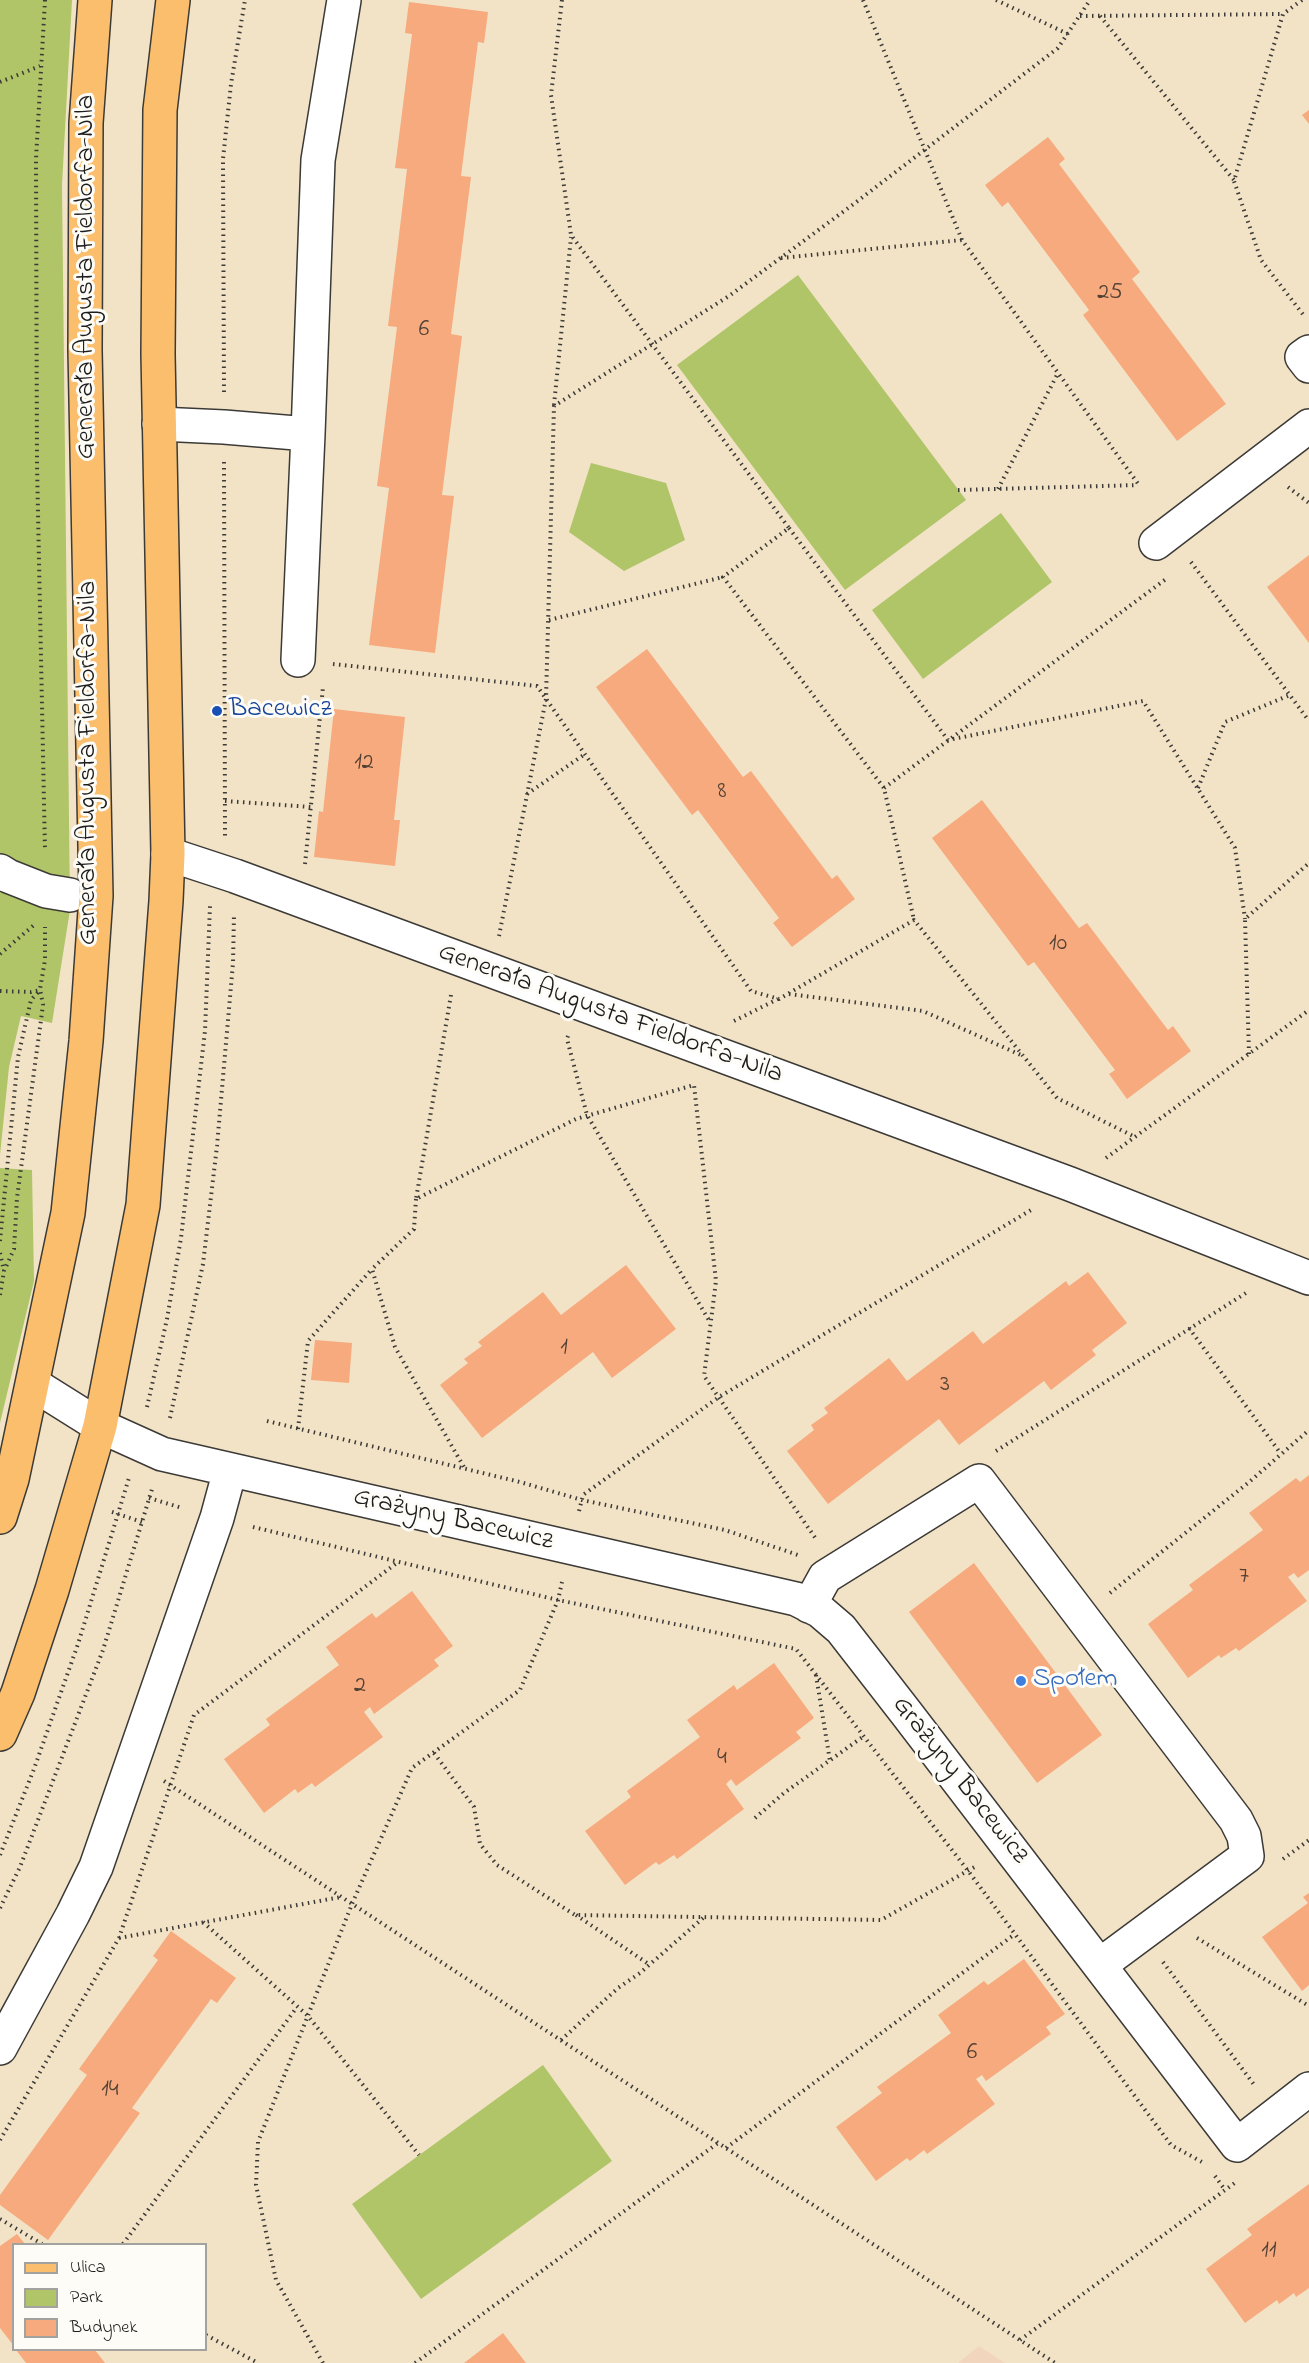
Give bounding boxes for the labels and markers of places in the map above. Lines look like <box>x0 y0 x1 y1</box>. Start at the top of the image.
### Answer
place label: Bacewicz <box>229 695 332 727</box>
marker: Bacewicz <box>210 704 224 718</box>
place label: Społem <box>1033 1665 1117 1697</box>
marker: Społem <box>1014 1674 1028 1688</box>

